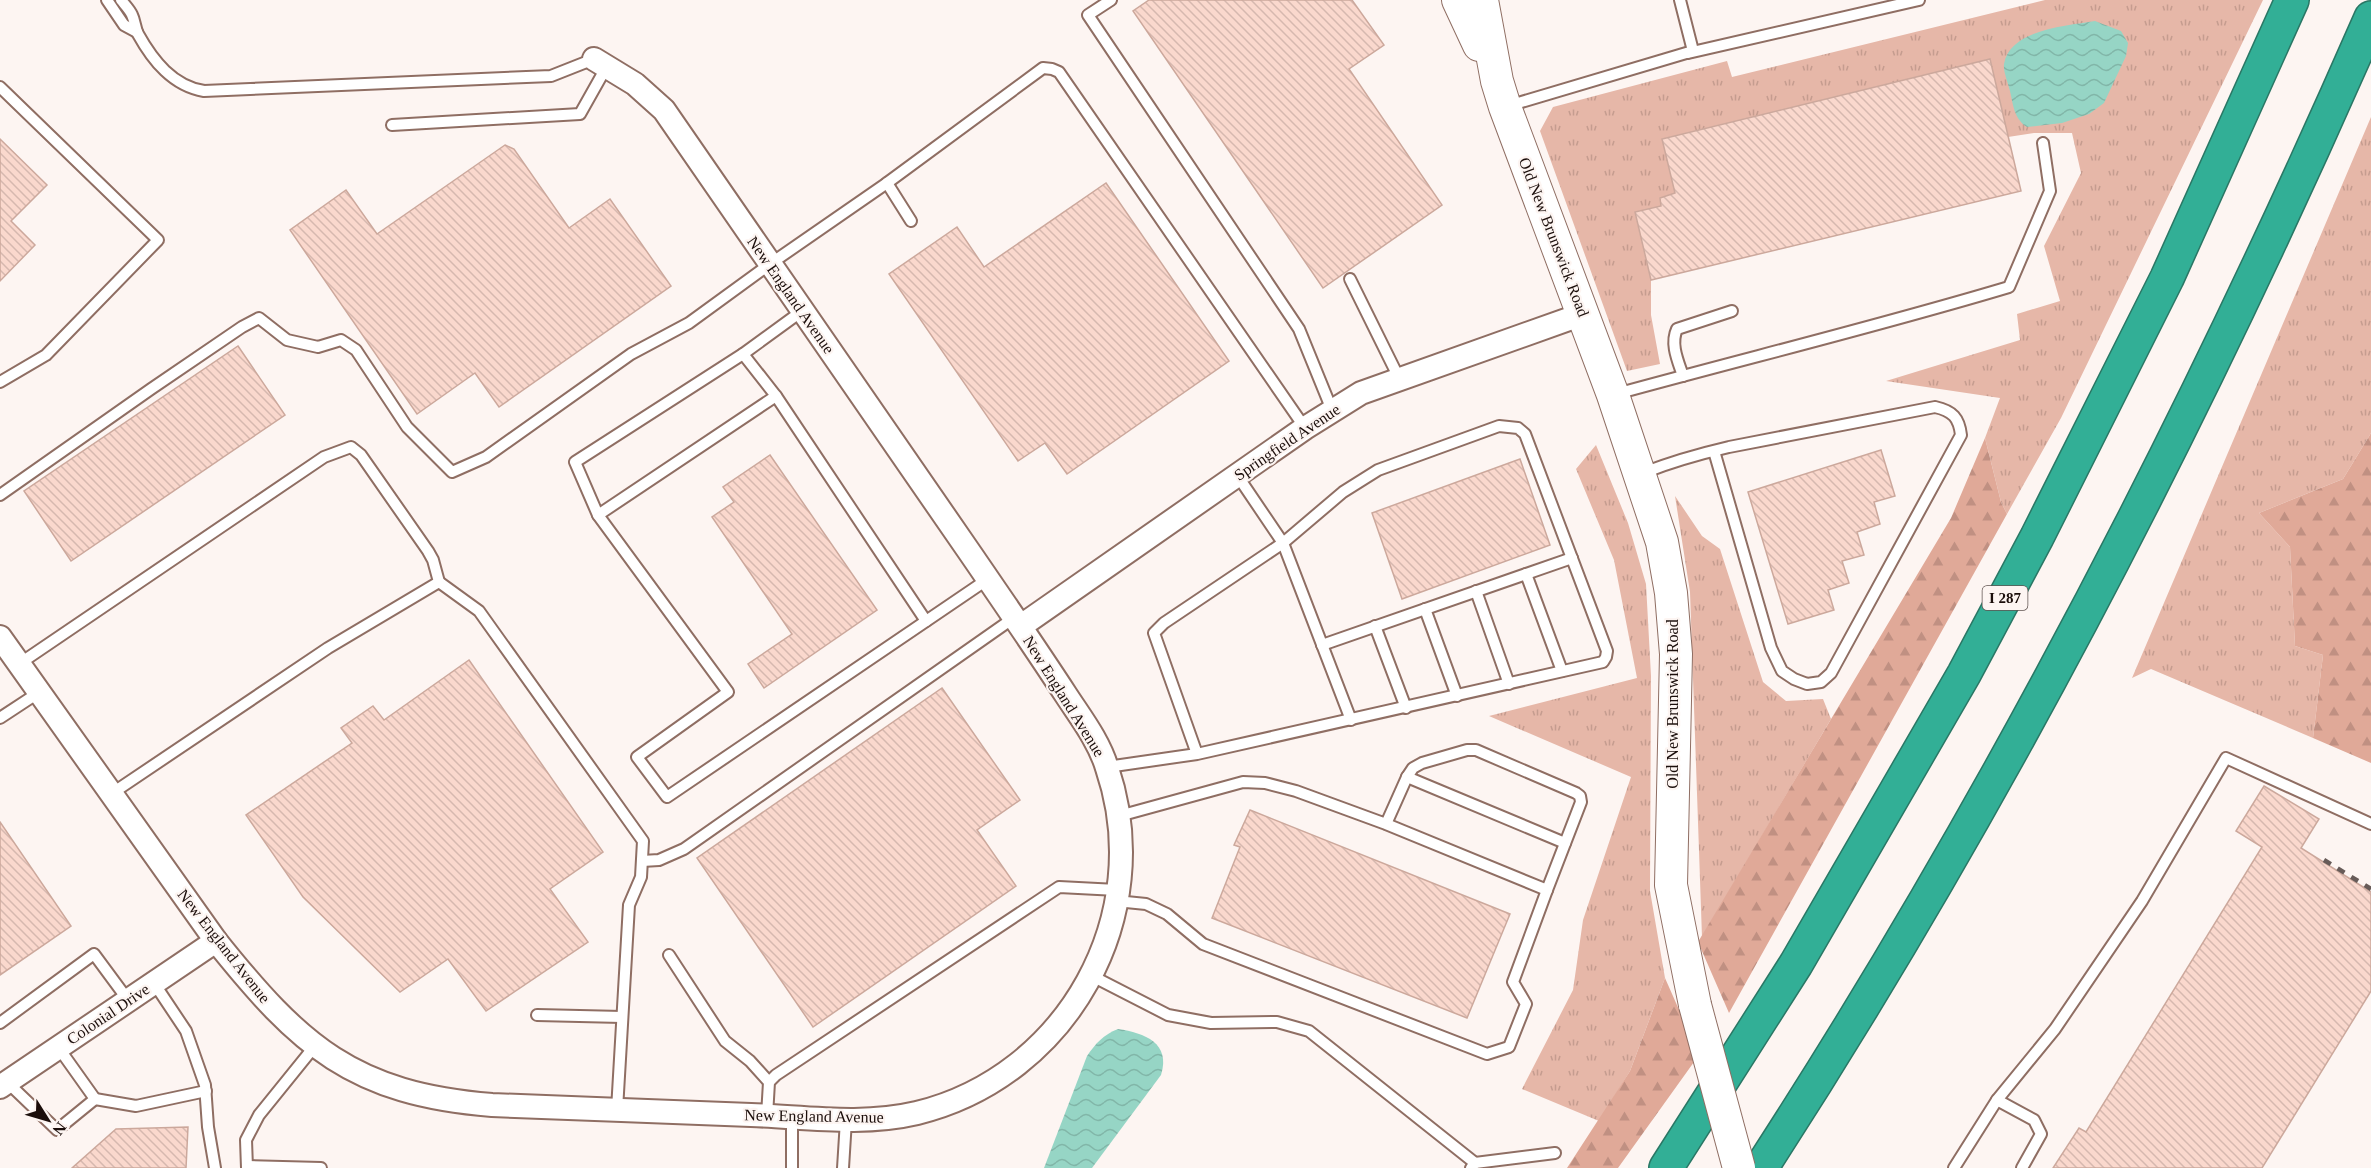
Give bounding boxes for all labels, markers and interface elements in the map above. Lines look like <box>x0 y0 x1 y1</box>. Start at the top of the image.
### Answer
street label: Old New Brunswick Road <box>1516 155 1592 319</box>
street label: New England Avenue <box>743 233 838 357</box>
street label: Springfield Avenue <box>1231 400 1344 484</box>
road number: I 287 <box>1982 586 2028 610</box>
street label: Old New Brunswick Road <box>1664 619 1681 789</box>
street label: New England Avenue <box>1019 632 1108 760</box>
street label: New England Avenue <box>174 886 274 1007</box>
street label: Colonial Drive <box>64 980 152 1048</box>
north arrow <box>18 1090 78 1150</box>
street label: New England Avenue <box>744 1106 884 1127</box>
text: N <box>49 1119 70 1139</box>

